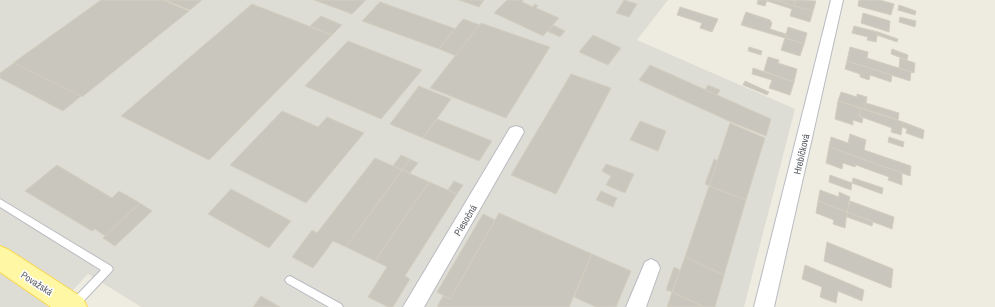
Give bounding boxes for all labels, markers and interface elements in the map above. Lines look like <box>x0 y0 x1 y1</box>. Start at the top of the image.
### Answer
street label: Hrebíčková <box>790 132 813 176</box>
street label: Piesočná <box>451 202 480 238</box>
street label: Považská <box>18 268 56 299</box>

